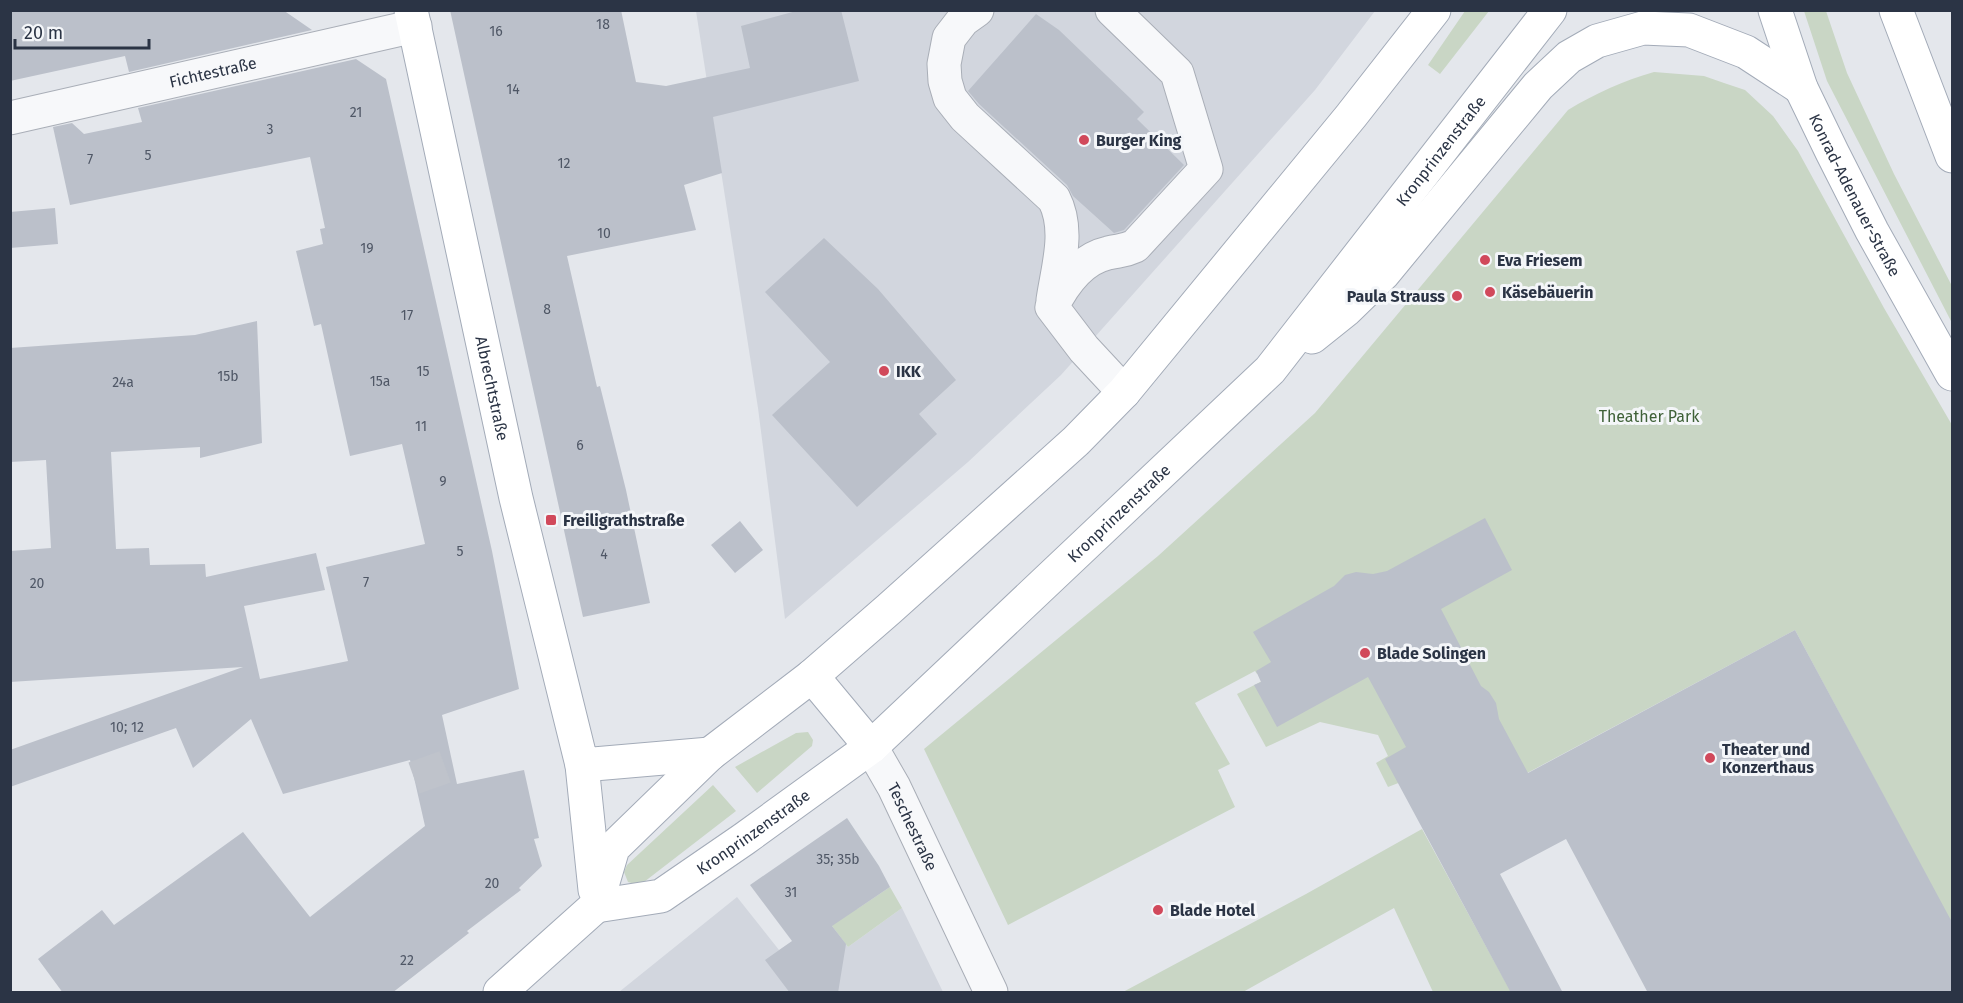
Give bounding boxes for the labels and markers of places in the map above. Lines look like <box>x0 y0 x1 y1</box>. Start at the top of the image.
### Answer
place label: Burger King <box>1096 131 1182 150</box>
marker: Burger King <box>1077 133 1091 147</box>
place label: Eva Friesem <box>1497 251 1583 270</box>
marker: Eva Friesem <box>1478 253 1492 267</box>
place label: Käsebäuerin <box>1502 283 1593 302</box>
marker: Käsebäuerin <box>1483 285 1497 299</box>
place label: Paula Strauss <box>1347 287 1445 306</box>
marker: Paula Strauss <box>1450 289 1464 303</box>
place label: IKK <box>896 362 922 381</box>
marker: IKK <box>877 364 891 378</box>
place label: Freiligrathstraße <box>563 511 685 530</box>
marker: Freiligrathstraße <box>544 513 558 527</box>
place label: Blade Solingen <box>1377 644 1486 663</box>
marker: Blade Solingen <box>1358 646 1372 660</box>
place label: Theater und Konzerthaus <box>1722 740 1814 777</box>
marker: Theater und Konzerthaus <box>1703 751 1717 765</box>
place label: Blade Hotel <box>1170 901 1255 920</box>
marker: Blade Hotel <box>1151 903 1165 917</box>

